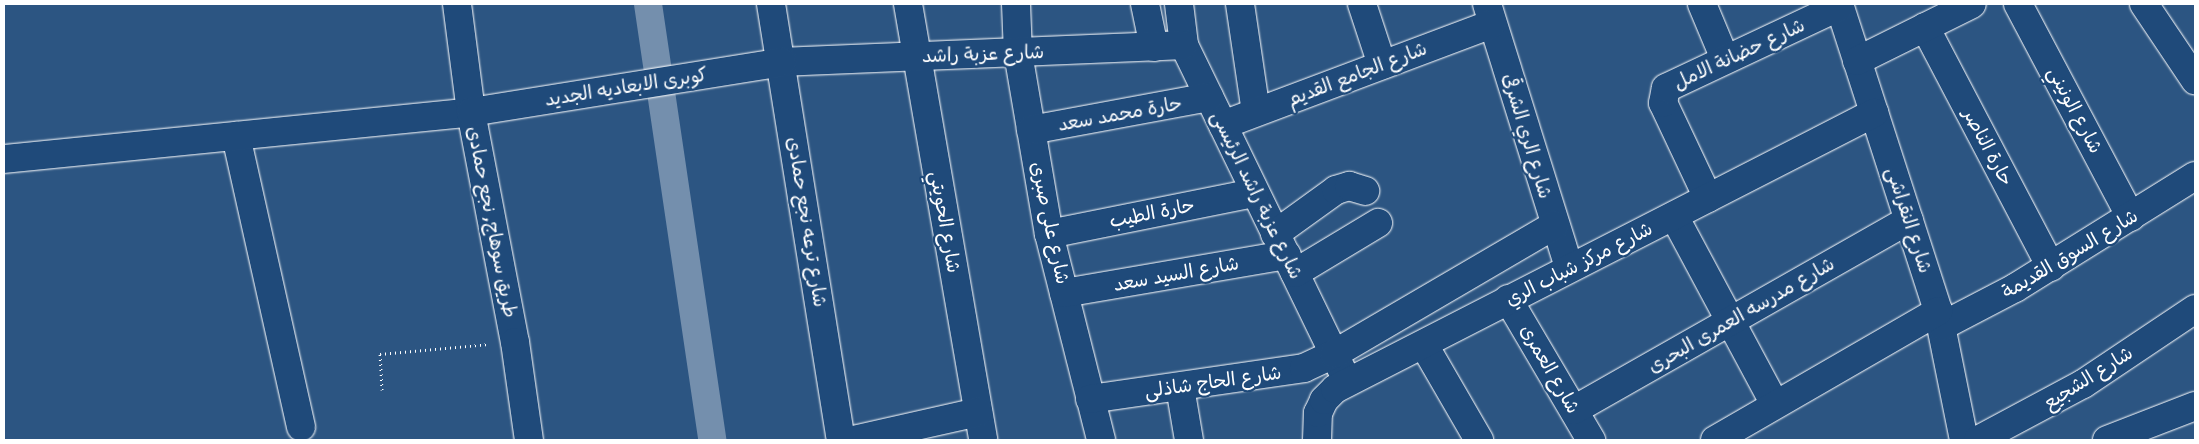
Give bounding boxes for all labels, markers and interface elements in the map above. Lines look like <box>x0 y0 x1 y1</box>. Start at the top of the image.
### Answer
street label: شارع حضانة الامل <box>1670 14 1808 94</box>
street label: شارع الجامع القديم <box>1284 37 1430 111</box>
street label: شارع عزبة راشد <box>922 40 1044 68</box>
street label: كوبرى الابعاديه الجديد <box>543 63 709 111</box>
street label: شارع الونيني <box>2043 63 2107 157</box>
street label: شارع الري الشرقى <box>1497 71 1557 201</box>
street label: حارة محمد سعد <box>1056 92 1184 136</box>
street label: حارة الناصر <box>1958 104 2018 190</box>
street label: شارع عزبة راشد الرئيسى <box>1206 107 1308 283</box>
street label: طريق سوهاج, نجع حمادى <box>462 124 522 320</box>
street label: شارع ترعه نجع حمادى <box>782 135 832 309</box>
street label: شارع على صبرى <box>1026 160 1074 286</box>
street label: شارع النقراشى <box>1881 164 1937 276</box>
street label: شارع الحويتي <box>925 169 965 275</box>
street label: حارة الطيب <box>1107 194 1197 232</box>
street label: شارع السوق القديمة <box>1998 204 2142 304</box>
street label: شارع مركز شباب الري <box>1502 217 1656 311</box>
street label: شارع السيد سعد <box>1111 252 1241 296</box>
street label: شارع مدرسه العمرى البحرى <box>1644 252 1838 378</box>
street label: شارع العمرى <box>1515 320 1585 418</box>
street label: شارع الشجيع <box>2039 341 2137 415</box>
street label: شارع الحاج شاذلى <box>1143 361 1283 403</box>

